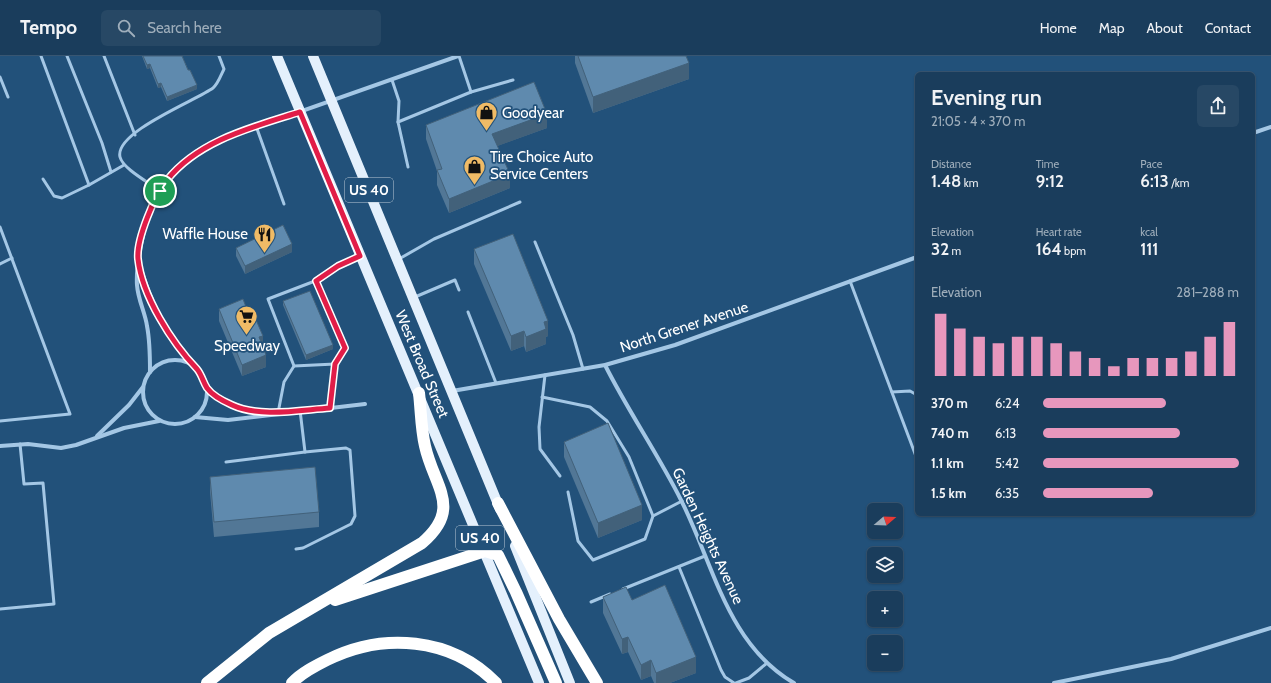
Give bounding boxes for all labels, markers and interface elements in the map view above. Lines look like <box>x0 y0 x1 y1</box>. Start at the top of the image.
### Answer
search box <box>101 10 381 46</box>
text: Tempo <box>20 16 77 39</box>
icon: search <box>115 17 137 39</box>
text: Search here <box>147 19 222 37</box>
text: Home <box>1040 19 1077 37</box>
text: Map <box>1099 19 1124 37</box>
text: About <box>1146 19 1183 37</box>
text: Contact <box>1205 19 1251 37</box>
text: Evening run <box>931 84 1042 111</box>
button: share <box>1197 85 1239 127</box>
shop icon: Goodyear <box>473 100 499 133</box>
place label: Goodyear <box>502 104 564 122</box>
text: 21:05 · 4 × 370 m <box>931 113 1025 129</box>
place label: Tire Choice Auto Service Centers <box>490 148 593 183</box>
shop icon: Tire Choice Auto Service Centers <box>461 153 487 186</box>
text: Distance <box>931 157 972 171</box>
text: Time <box>1036 157 1059 171</box>
text: Pace <box>1140 157 1162 171</box>
text: 1.48 <box>931 171 961 191</box>
text: 9:12 <box>1036 171 1064 191</box>
text: 6:13 <box>1140 171 1169 191</box>
pin <box>143 174 177 208</box>
text: km <box>961 176 978 190</box>
text: /km <box>1169 176 1189 190</box>
road number: US 40 <box>345 178 393 202</box>
icon: arrive <box>149 180 171 202</box>
restaurant icon: Waffle House <box>251 221 277 254</box>
place label: Waffle House <box>162 225 248 243</box>
text: Elevation <box>931 225 974 239</box>
text: Heart rate <box>1036 225 1082 239</box>
text: kcal <box>1140 225 1158 239</box>
text: 32 <box>931 239 949 259</box>
text: 164 <box>1036 239 1062 259</box>
text: 111 <box>1140 239 1158 259</box>
text: m <box>949 244 961 258</box>
text: bpm <box>1062 244 1086 258</box>
text: Elevation <box>931 284 982 300</box>
text: 281–288 m <box>1176 284 1239 300</box>
street label: North Grener Avenue <box>618 298 751 356</box>
supermarket icon: Speedway <box>234 304 260 337</box>
street label: West Broad Street <box>391 308 453 420</box>
place label: Speedway <box>214 337 280 355</box>
text: 370 m <box>931 395 968 411</box>
text: 6:24 <box>995 395 1019 411</box>
text: 740 m <box>931 425 969 441</box>
text: 6:13 <box>995 425 1016 441</box>
text: 1.1 km <box>931 455 964 471</box>
text: 5:42 <box>995 455 1019 471</box>
street label: Garden Heights Avenue <box>668 465 748 607</box>
text: 1.5 km <box>931 485 966 501</box>
text: 6:35 <box>995 485 1019 501</box>
north arrow <box>867 503 903 539</box>
map controls <box>867 503 903 671</box>
road number: US 40 <box>456 526 504 550</box>
button: layers <box>867 547 903 583</box>
button: + <box>867 591 903 627</box>
button: − <box>867 635 903 671</box>

